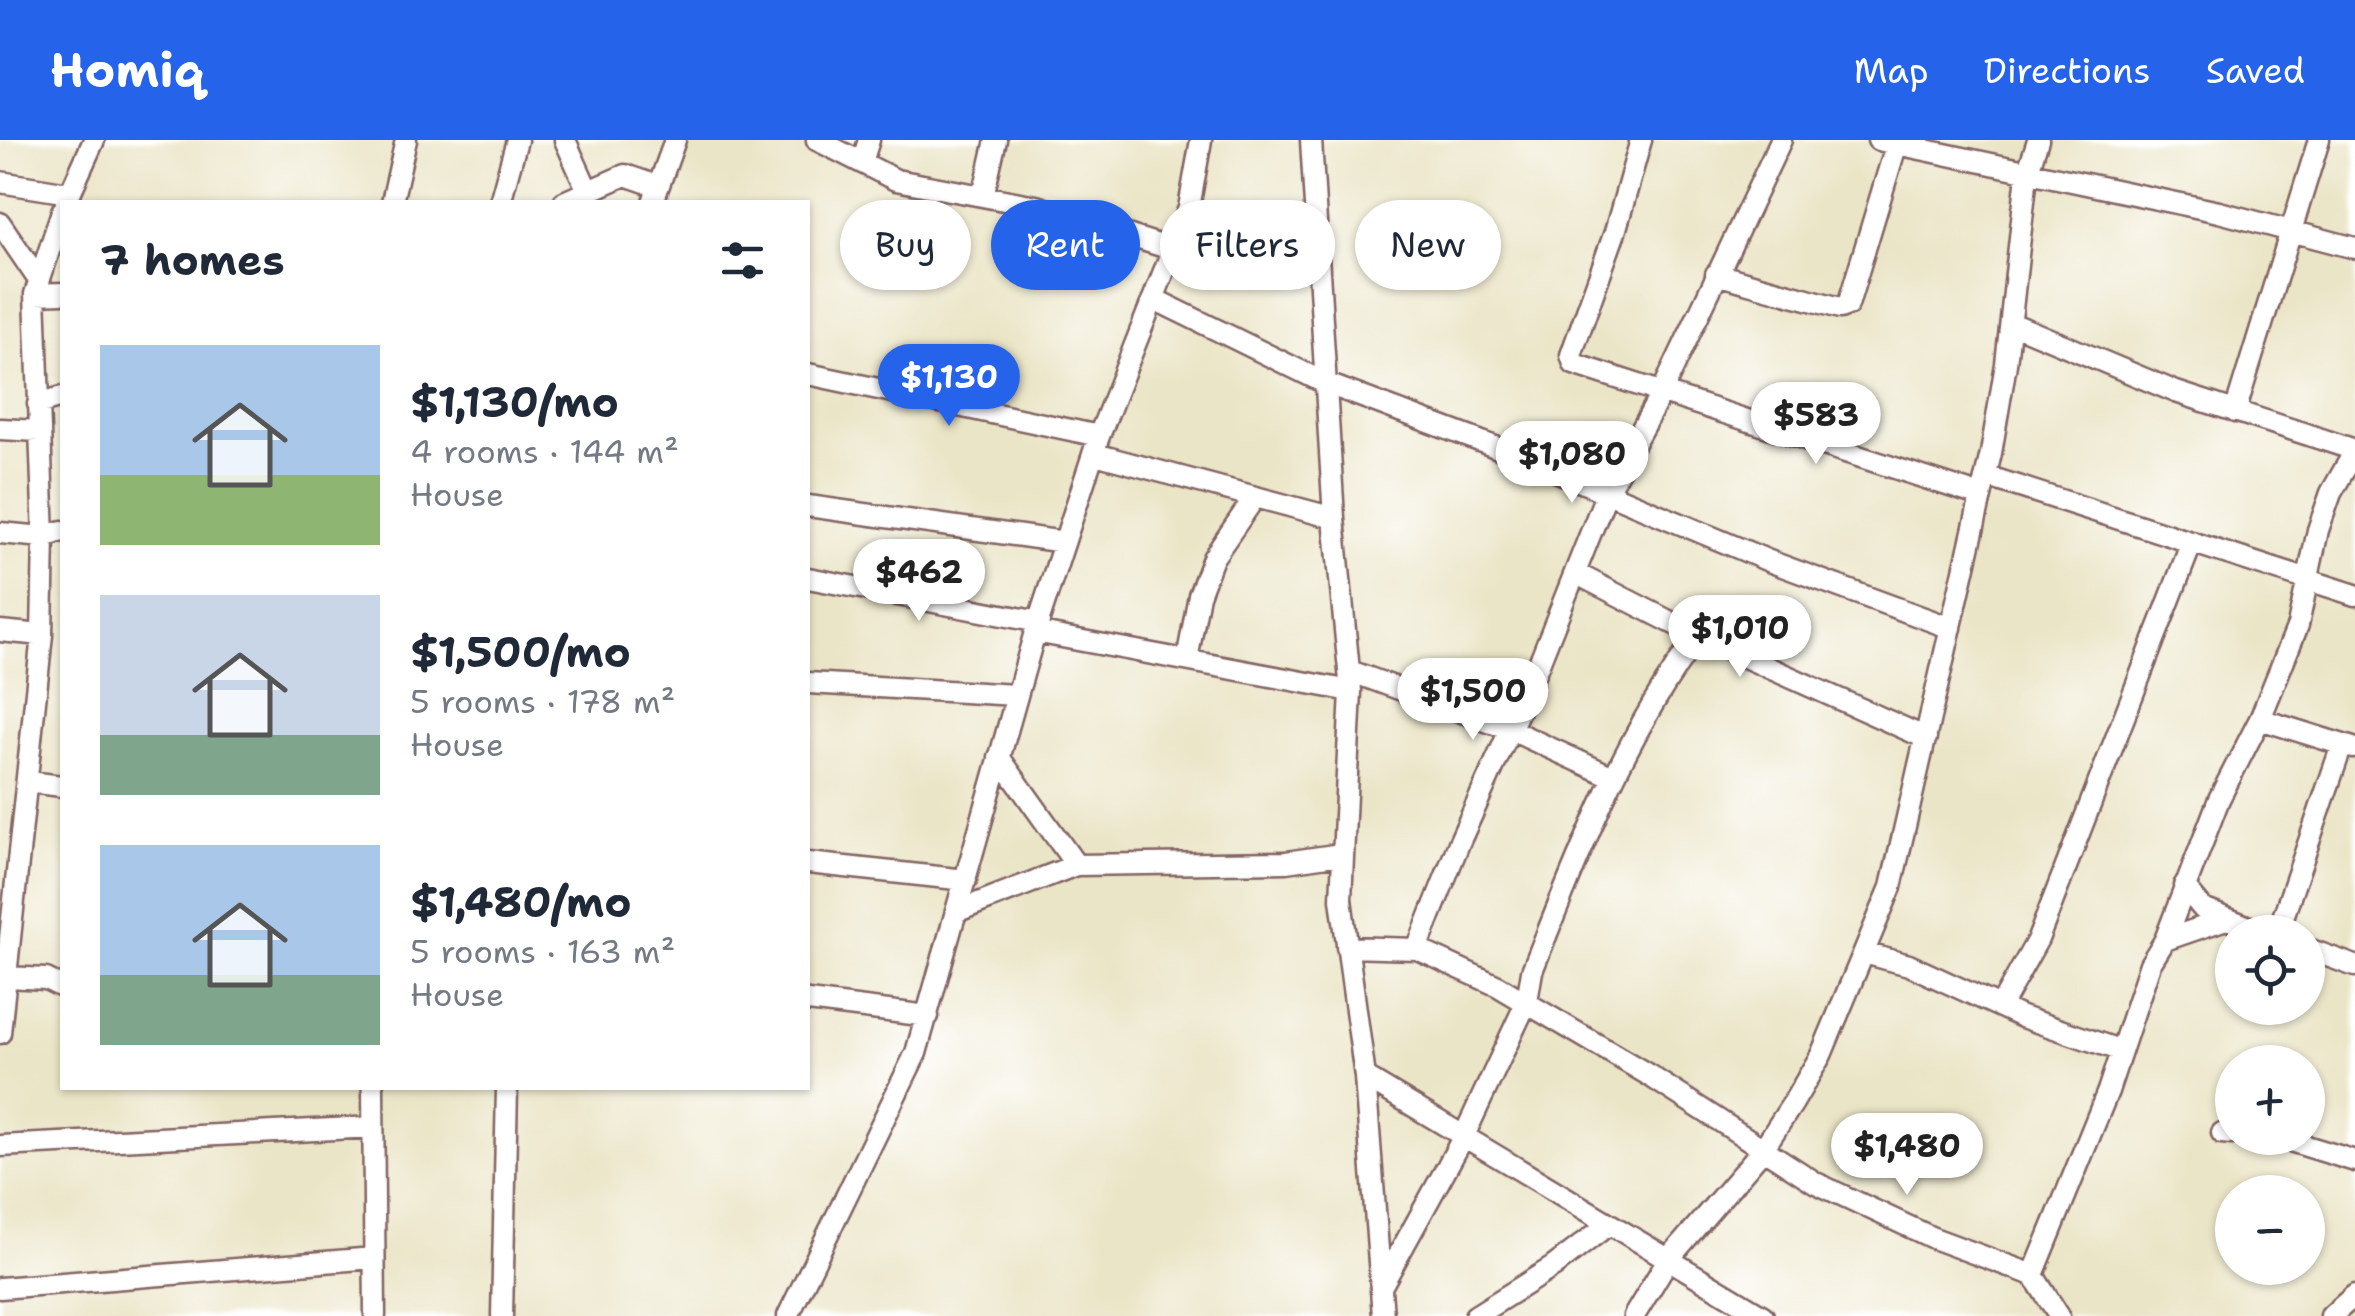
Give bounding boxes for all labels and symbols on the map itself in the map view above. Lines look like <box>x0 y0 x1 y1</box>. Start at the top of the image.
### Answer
pin: $1,130 <box>868 344 1030 429</box>
pin: $583 <box>1757 382 1875 467</box>
pin: $1,080 <box>1491 421 1653 506</box>
pin: $462 <box>860 539 978 624</box>
pin: $1,010 <box>1659 595 1821 680</box>
pin: $1,500 <box>1392 658 1554 743</box>
pin: $1,480 <box>1826 1113 1988 1198</box>

